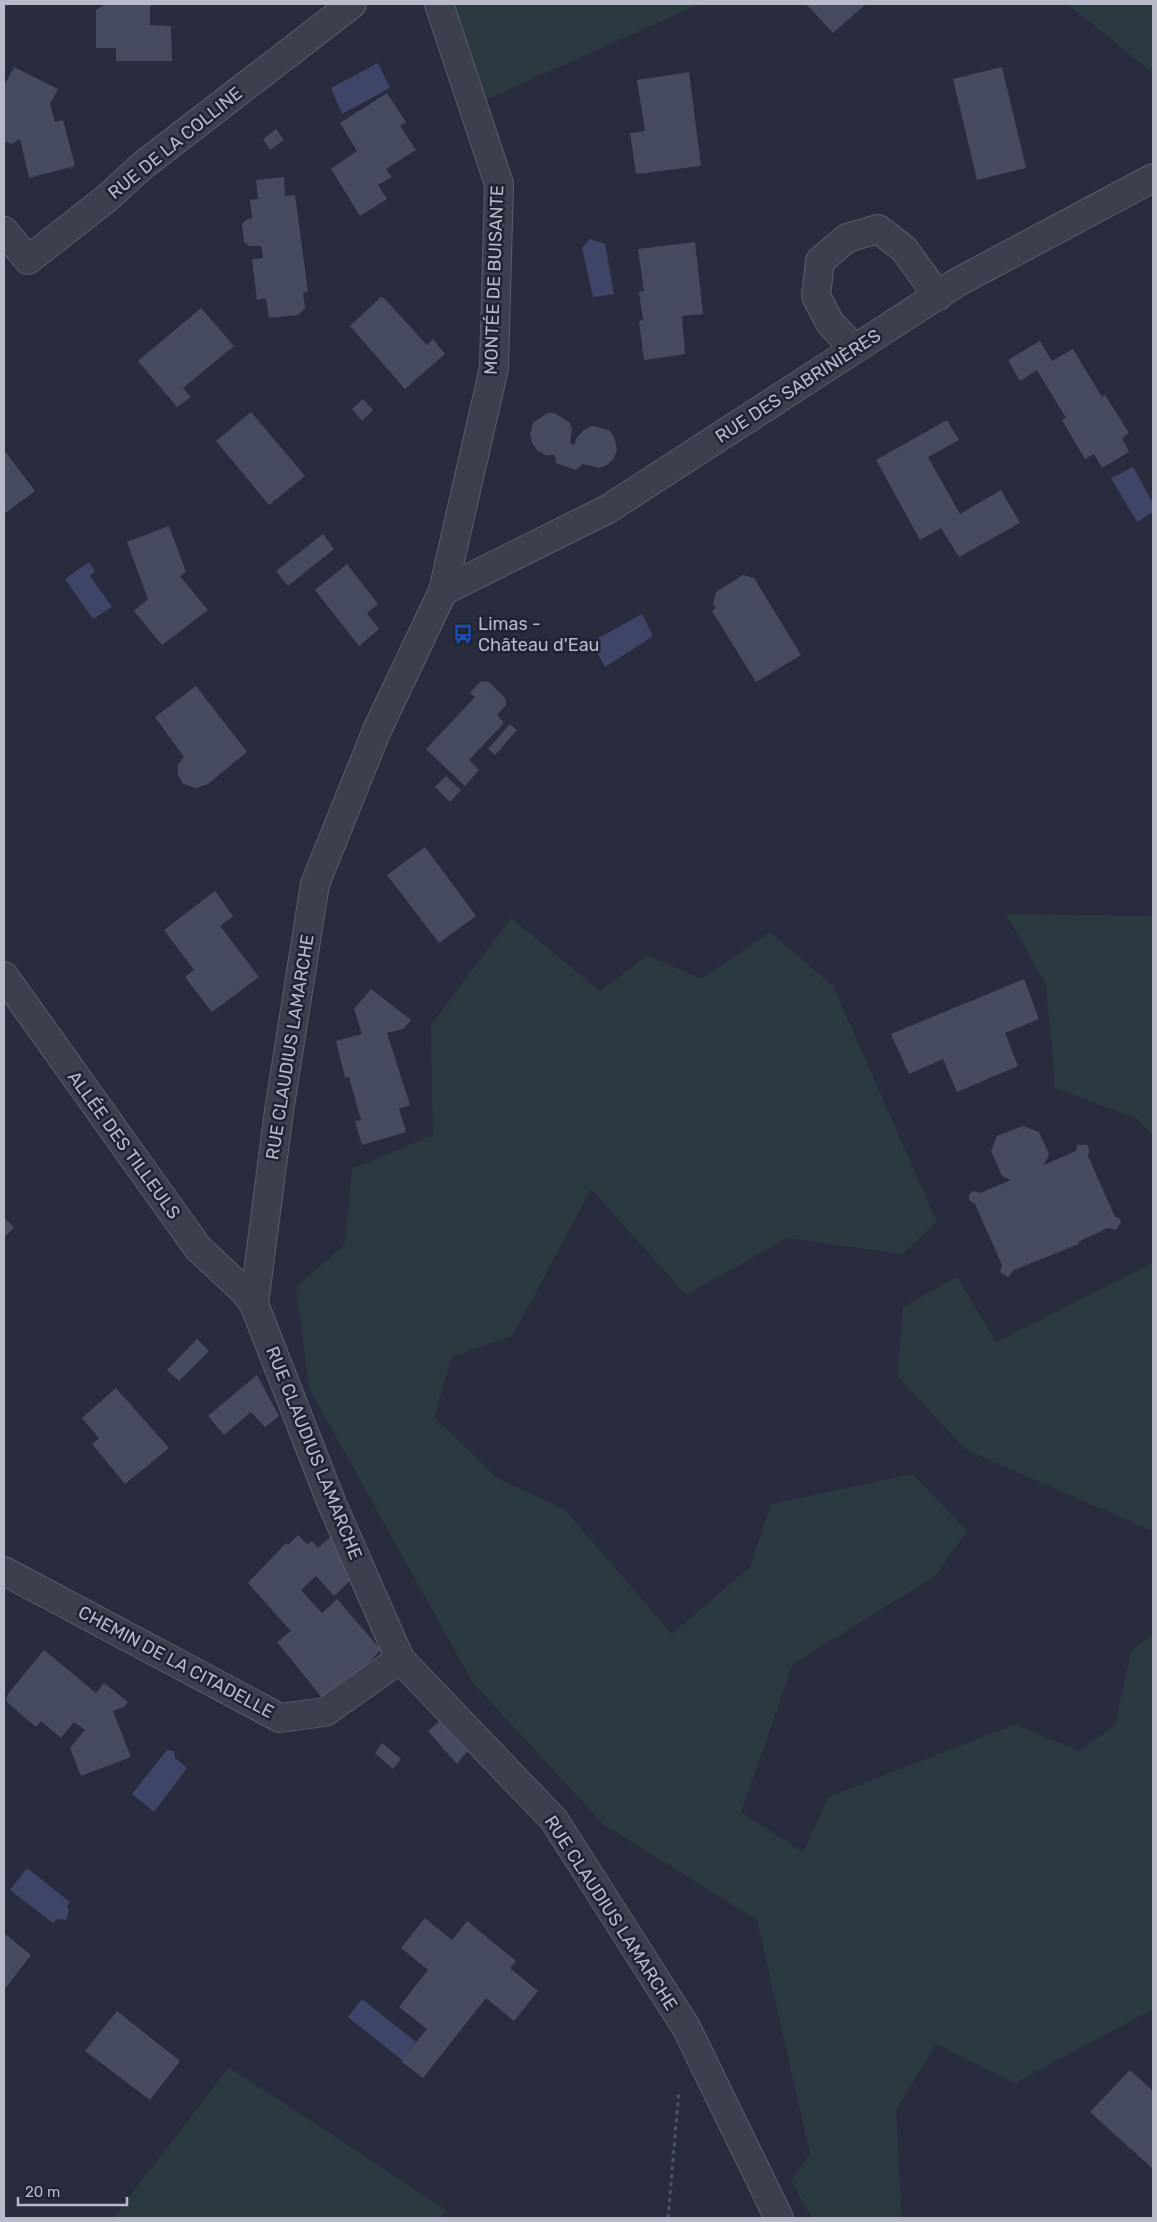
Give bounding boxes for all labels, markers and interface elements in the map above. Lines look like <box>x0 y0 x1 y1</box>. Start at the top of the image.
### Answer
street label: RUE DE LA COLLINE <box>103 82 247 204</box>
street label: MONTÉE DE BUISANTE <box>480 185 508 375</box>
street label: RUE DES SABRINIÈRES <box>711 324 885 448</box>
place label: Limas - Château d'Eau <box>478 613 599 656</box>
bus stop icon: Limas - Château d'Eau <box>452 623 474 645</box>
street label: RUE CLAUDIUS LAMARCHE <box>261 933 319 1161</box>
street label: ALLÉE DES TILLEULS <box>63 1067 185 1223</box>
street label: RUE CLAUDIUS LAMARCHE <box>261 1343 367 1563</box>
street label: CHEMIN DE LA CITADELLE <box>74 1601 278 1723</box>
street label: RUE CLAUDIUS LAMARCHE <box>540 1811 682 2015</box>
scale bar <box>18 2174 126 2206</box>
text: 20 m <box>25 2183 60 2201</box>

